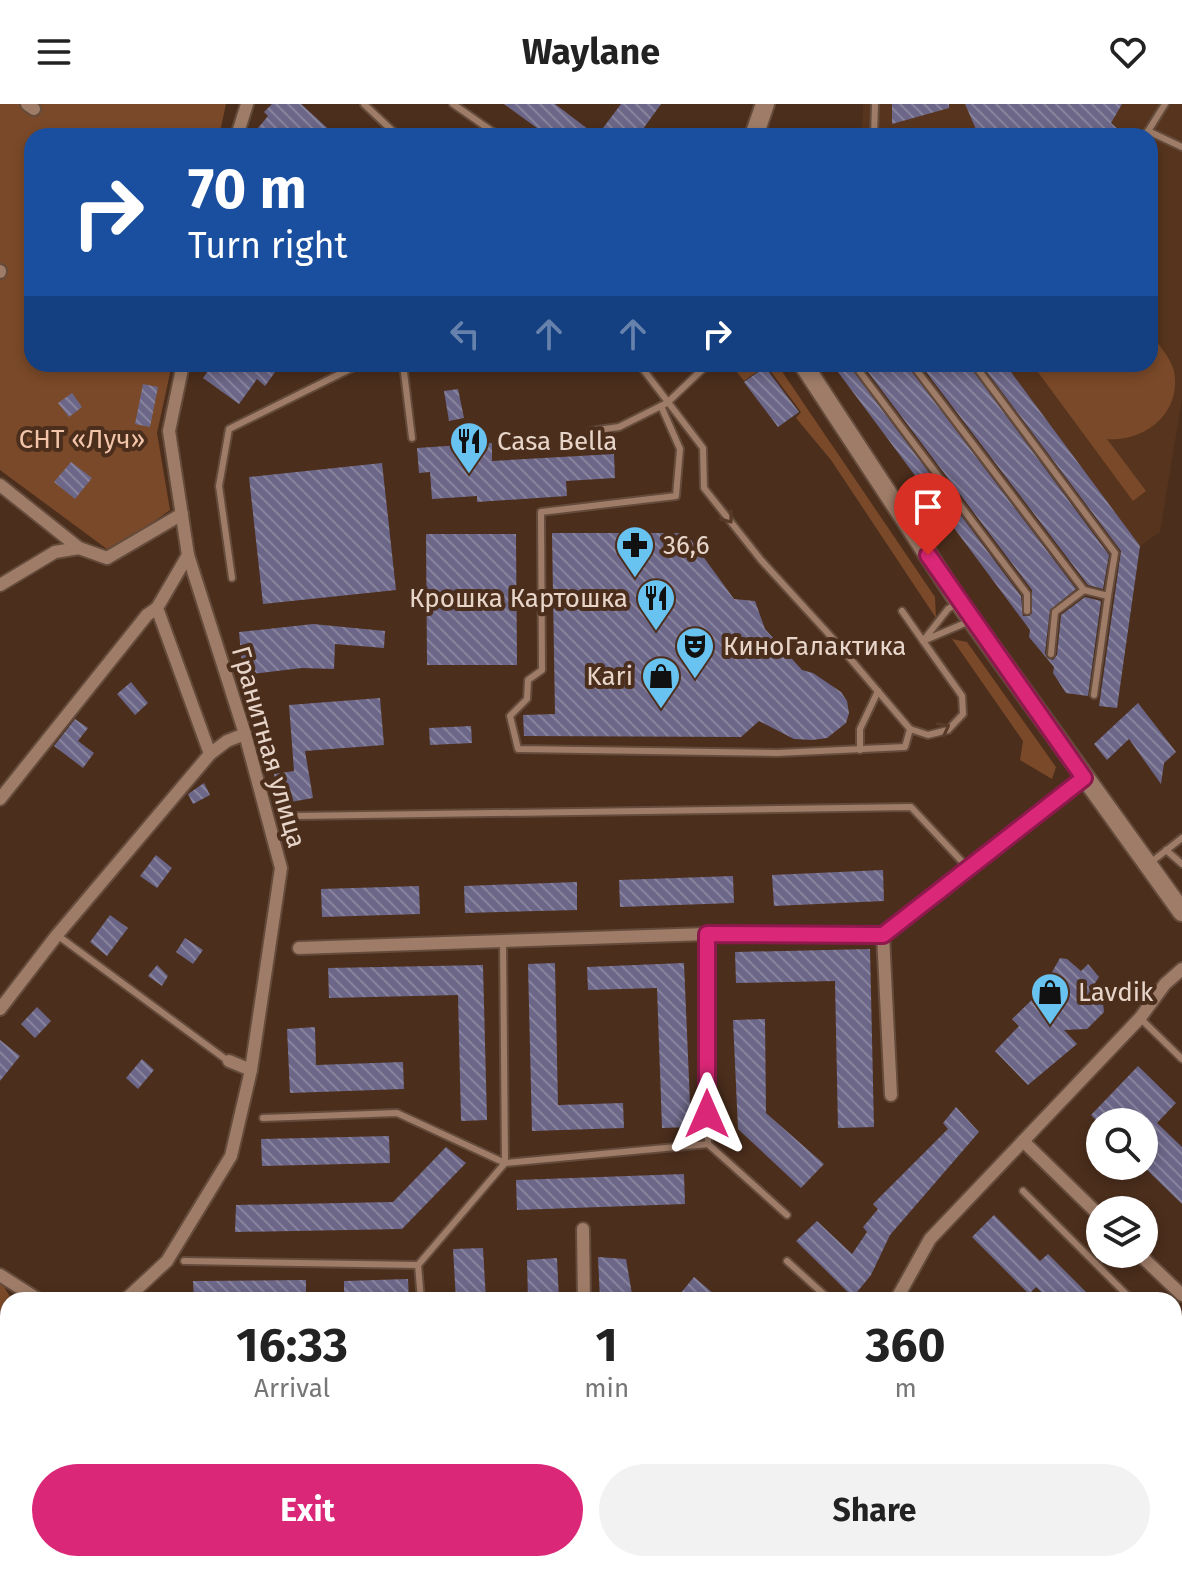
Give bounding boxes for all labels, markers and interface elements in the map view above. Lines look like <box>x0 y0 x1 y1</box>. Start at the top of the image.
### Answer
icon: menu <box>32 30 76 74</box>
text: Waylane <box>522 30 660 74</box>
icon: heart <box>1106 30 1150 74</box>
text: 70 m <box>188 156 307 223</box>
icon: right <box>56 160 160 264</box>
text: Turn right <box>188 224 348 268</box>
icon: left <box>443 312 487 356</box>
icon: ahead <box>527 312 571 356</box>
icon: ahead <box>611 312 655 356</box>
icon: right <box>695 312 739 356</box>
restaurant icon: Casa Bella <box>448 420 490 475</box>
park label: СНТ «Луч» <box>19 424 145 455</box>
place label: Casa Bella <box>497 426 617 457</box>
pin <box>894 473 962 555</box>
icon: arrive <box>906 485 950 529</box>
one-way arrow <box>718 509 732 524</box>
pharmacy icon: 36,6 <box>614 524 656 579</box>
place label: 36,6 <box>663 530 710 561</box>
restaurant icon: Крошка Картошка <box>635 577 677 632</box>
place label: Крошка Картошка <box>409 583 628 614</box>
theatre icon: КиноГалактика <box>674 625 716 680</box>
place label: КиноГалактика <box>723 631 906 662</box>
street label: Гранитная улица <box>225 643 312 852</box>
shop icon: Kari <box>640 655 682 710</box>
place label: Kari <box>586 661 633 692</box>
one-way arrow <box>936 722 950 737</box>
shop icon: Lavdik <box>1029 971 1071 1026</box>
place label: Lavdik <box>1078 977 1154 1008</box>
position arrow <box>665 1072 749 1156</box>
map controls <box>1086 1108 1158 1268</box>
button: search <box>1086 1108 1158 1180</box>
button: layers <box>1086 1196 1158 1268</box>
text: 16:33 <box>236 1316 348 1374</box>
text: 1 <box>596 1316 618 1374</box>
text: 360 <box>866 1316 946 1374</box>
text: Arrival <box>254 1373 330 1404</box>
text: min <box>584 1373 629 1404</box>
text: m <box>894 1373 917 1404</box>
button: Exit <box>32 1464 583 1556</box>
button: Share <box>599 1464 1150 1556</box>

